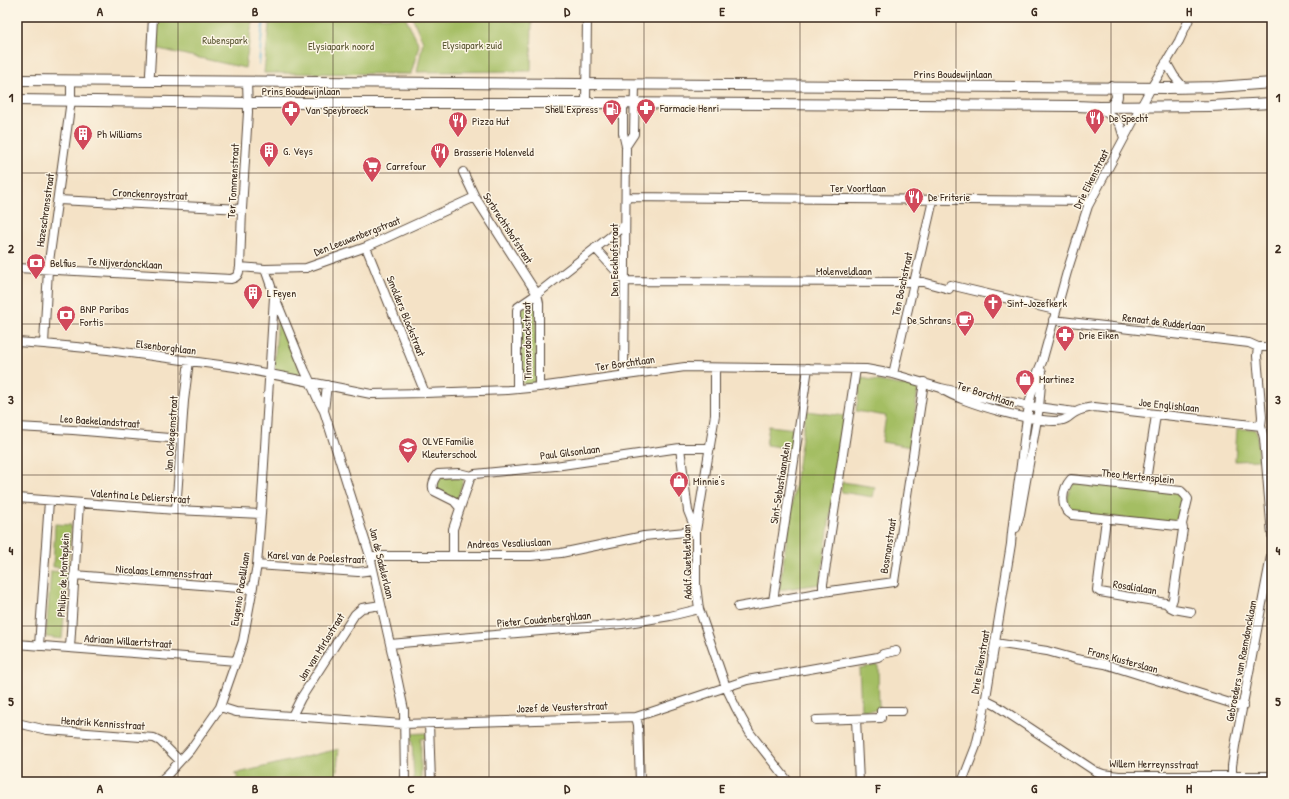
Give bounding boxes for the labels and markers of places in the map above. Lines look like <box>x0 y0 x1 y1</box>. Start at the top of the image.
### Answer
pharmacy icon: Farmacie Henri <box>635 97 657 125</box>
fuel station icon: Shell Express <box>601 98 623 126</box>
pharmacy icon: Van Speybroeck <box>280 99 302 127</box>
place label: Farmacie Henri <box>659 101 719 115</box>
place label: Shell Express <box>545 102 598 116</box>
place label: Van Speybroeck <box>305 103 369 117</box>
restaurant icon: De Specht <box>1084 107 1106 135</box>
restaurant icon: Pizza Hut <box>447 110 469 138</box>
place label: De Specht <box>1109 111 1148 125</box>
place label: Pizza Hut <box>472 114 510 128</box>
building icon: Ph Williams <box>72 123 94 151</box>
place label: Ph Williams <box>97 127 142 141</box>
building icon: G. Veys <box>258 140 280 168</box>
restaurant icon: Brasserie Molenveld <box>429 141 451 169</box>
place label: G. Veys <box>283 144 313 158</box>
place label: Brasserie Molenveld <box>454 145 535 159</box>
supermarket icon: Carrefour <box>361 155 383 183</box>
place label: Carrefour <box>386 159 427 173</box>
restaurant icon: De Friterie <box>903 186 925 214</box>
place label: De Friterie <box>928 190 971 204</box>
bank icon: Belfius <box>25 252 47 280</box>
place label: Belfius <box>50 256 76 270</box>
building icon: L Feyen <box>242 282 264 310</box>
place label: L Feyen <box>267 286 296 300</box>
church icon: Sint-Jozefkerk <box>982 292 1004 320</box>
place label: Sint-Jozefkerk <box>1007 296 1067 310</box>
place label: BNP Paribas Fortis <box>79 302 129 329</box>
bank icon: BNP Paribas Fortis <box>55 304 77 332</box>
cafe icon: De Schrans <box>954 309 976 337</box>
place label: De Schrans <box>907 313 951 327</box>
pharmacy icon: Drie Eiken <box>1054 324 1076 352</box>
place label: Drie Eiken <box>1079 328 1119 342</box>
shop icon: Martinez <box>1014 368 1036 396</box>
place label: Martinez <box>1039 372 1075 386</box>
place label: OLVE Familie Kleuterschool <box>422 434 477 461</box>
school or university icon: OLVE Familie Kleuterschool <box>397 436 419 464</box>
shop icon: Minnie's <box>668 470 690 498</box>
place label: Minnie's <box>693 474 725 488</box>

